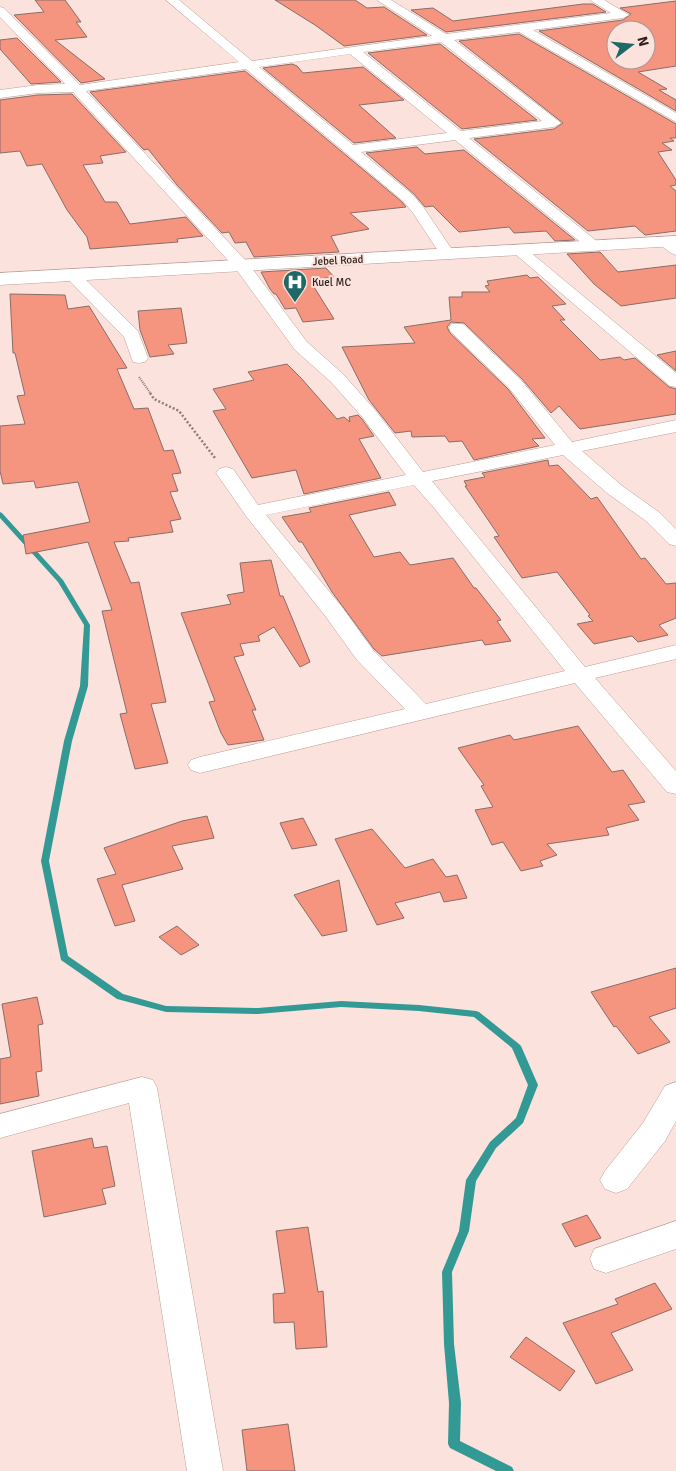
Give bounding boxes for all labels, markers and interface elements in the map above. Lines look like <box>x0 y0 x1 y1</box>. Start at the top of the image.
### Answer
north arrow <box>606 20 656 70</box>
text: N <box>634 35 653 49</box>
street label: Jebel Road <box>312 253 364 268</box>
hospital icon: Kuel MC <box>282 269 308 303</box>
place label: Kuel MC <box>312 276 351 289</box>

